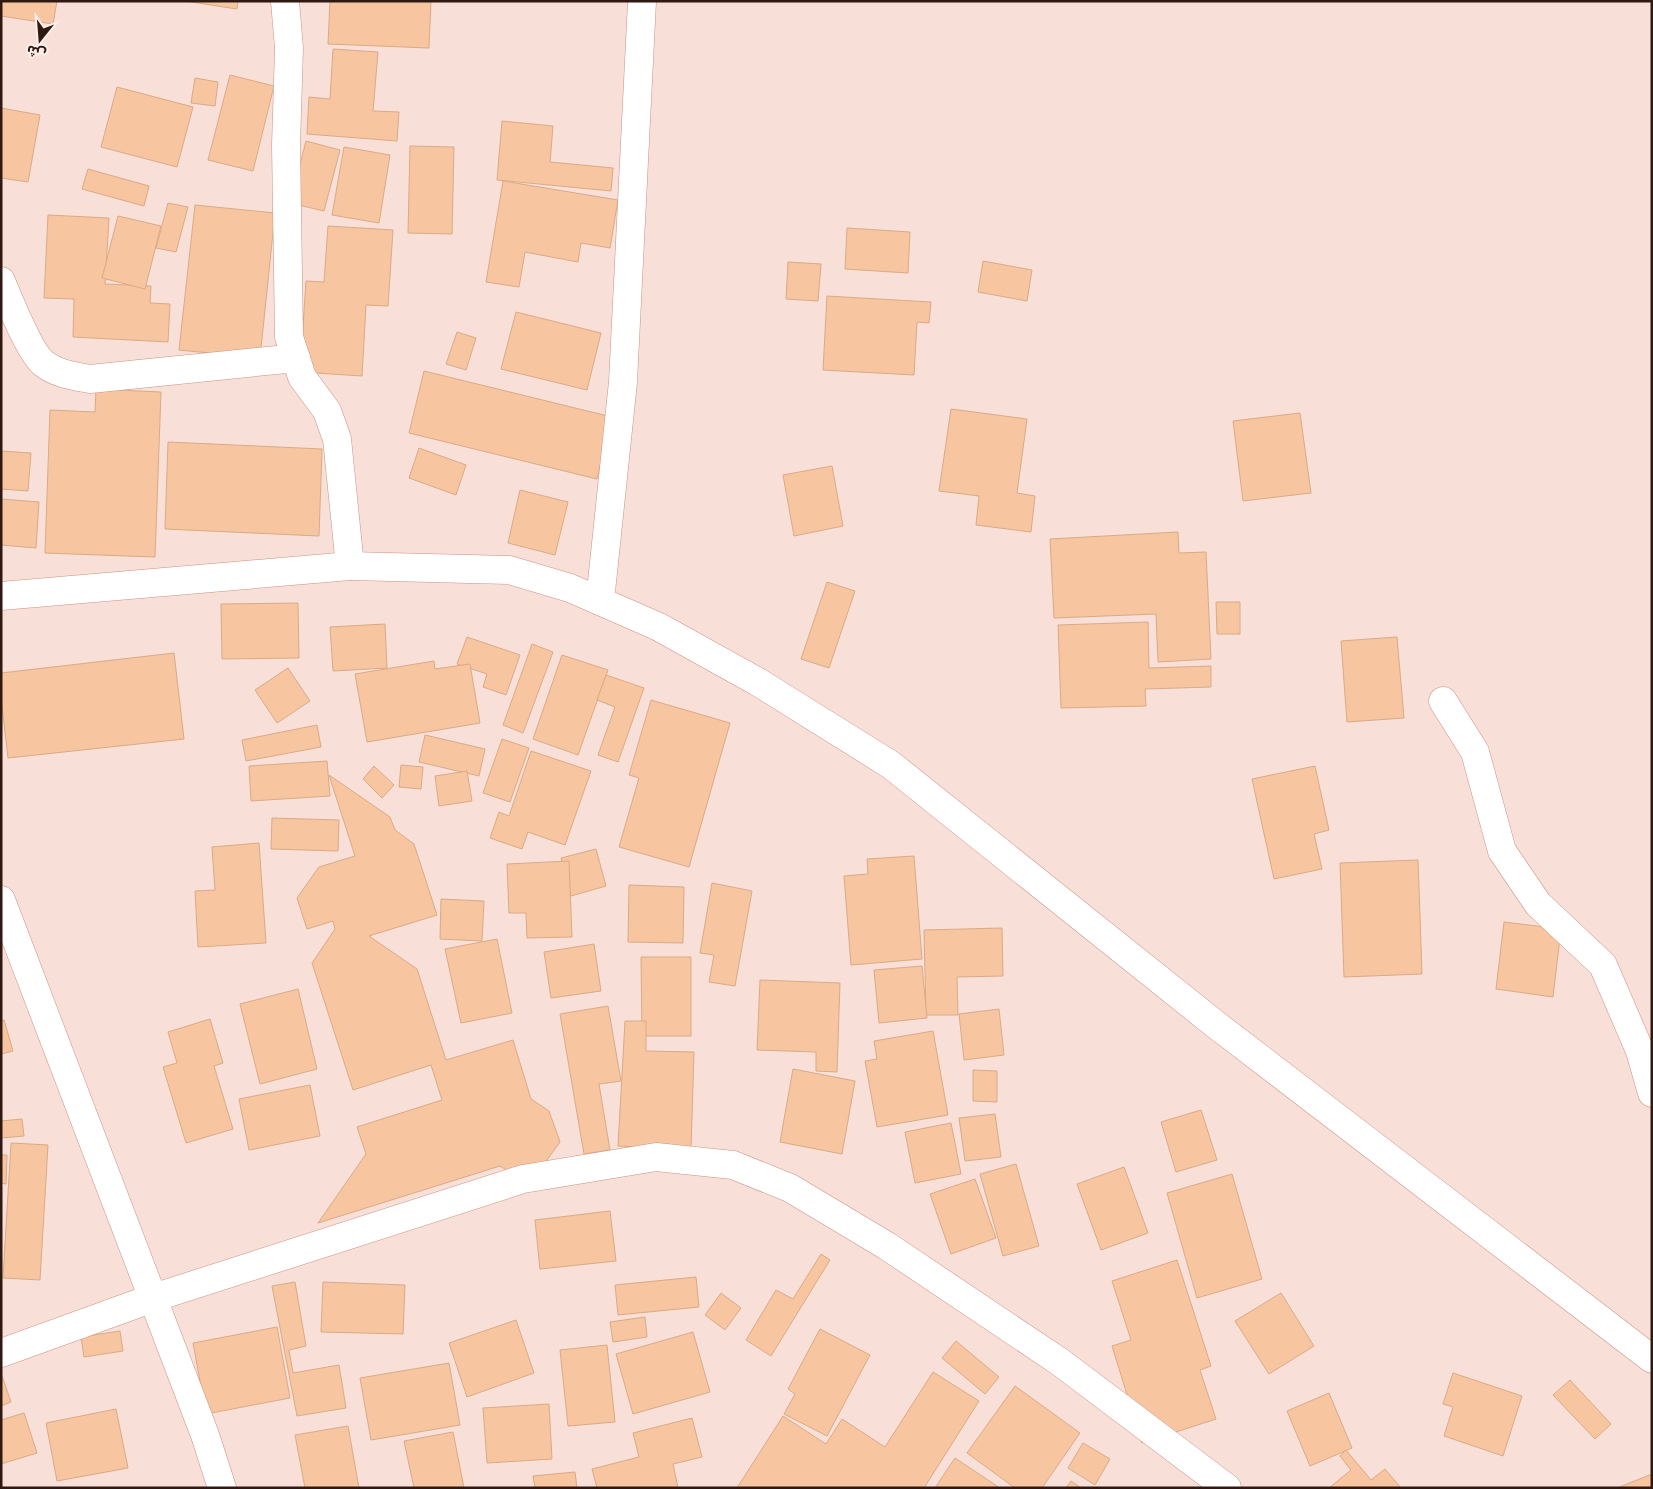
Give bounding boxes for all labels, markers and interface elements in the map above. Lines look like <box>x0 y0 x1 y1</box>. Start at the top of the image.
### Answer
north arrow <box>15 15 65 65</box>
text: ش <box>25 42 48 63</box>

